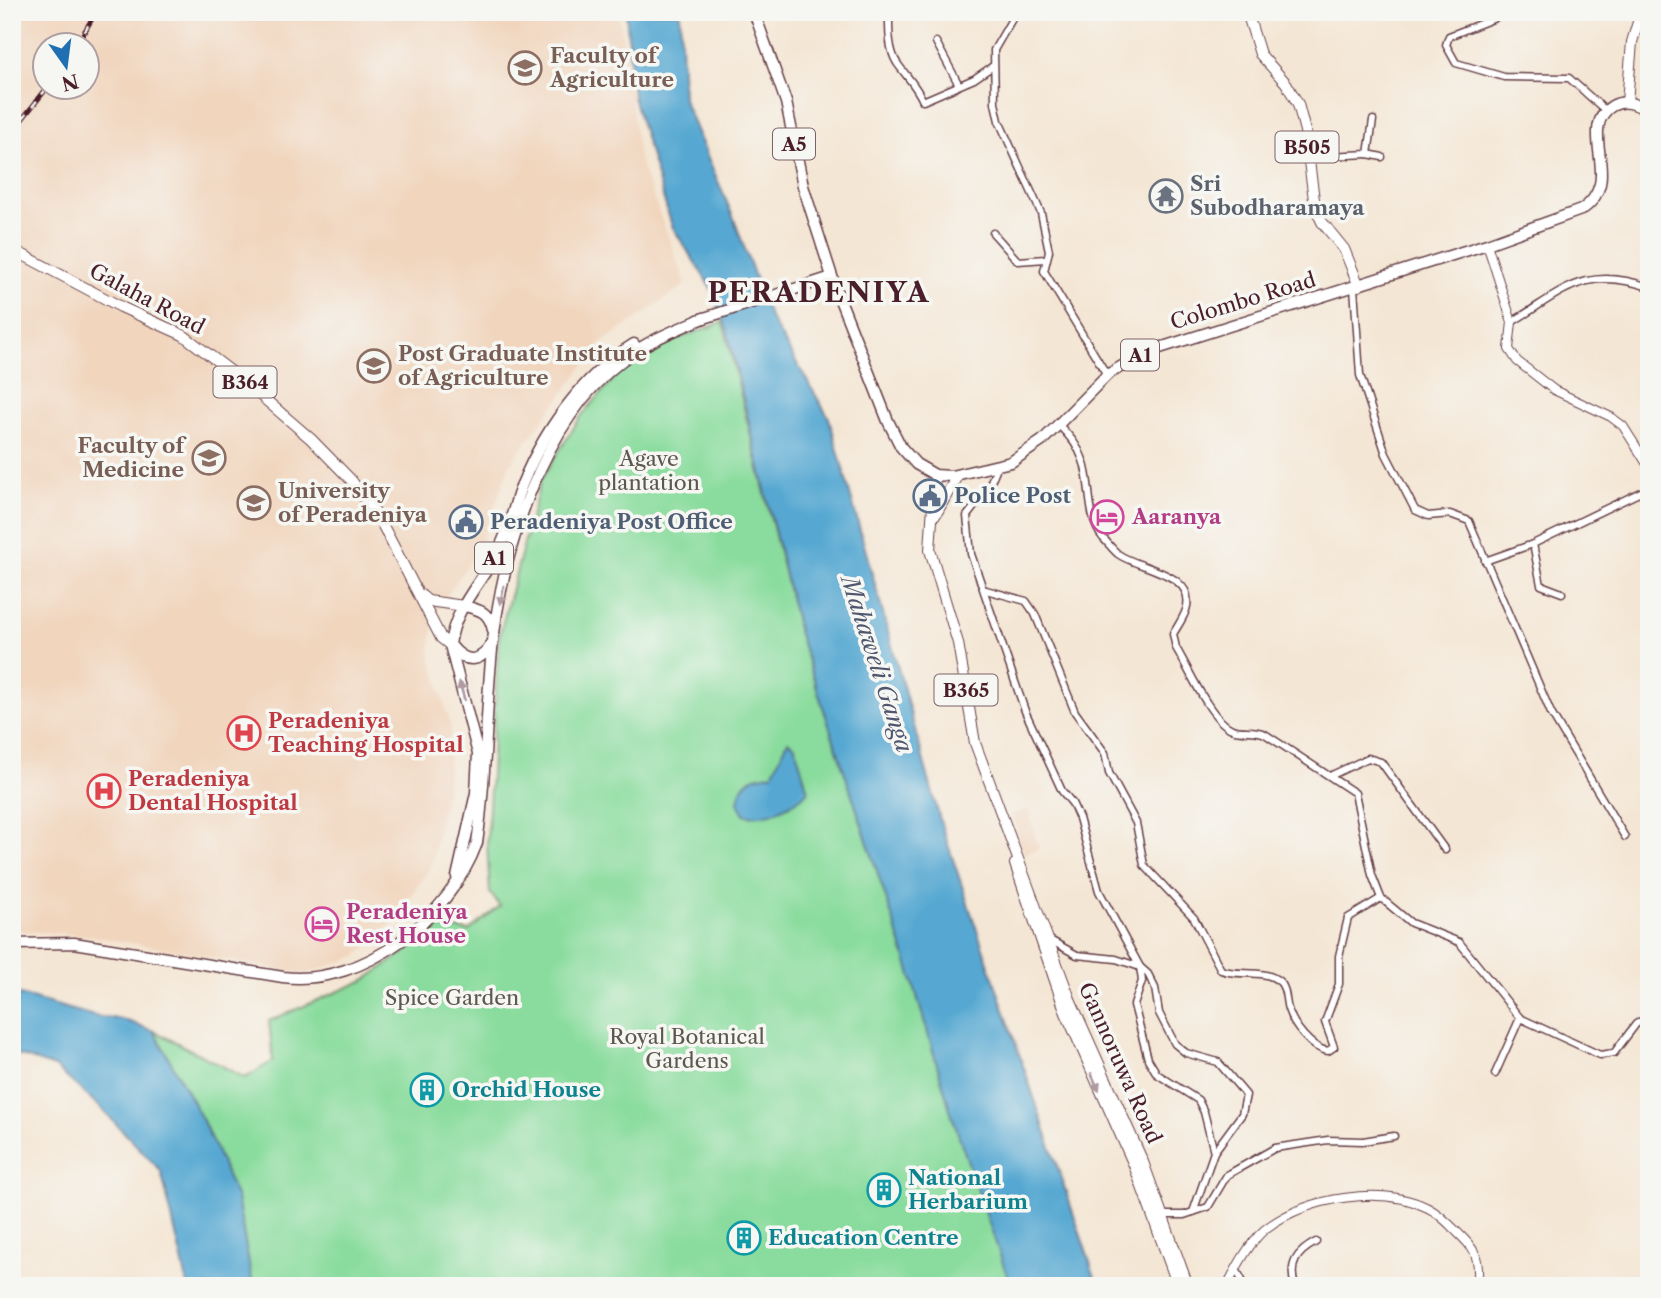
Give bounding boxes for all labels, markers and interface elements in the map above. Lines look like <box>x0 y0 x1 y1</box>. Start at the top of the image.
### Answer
north arrow <box>32 32 102 102</box>
place label: Faculty of Agriculture <box>549 43 674 92</box>
school or university icon: Faculty of Agriculture <box>506 49 544 87</box>
text: N <box>59 69 81 95</box>
road number: A5 <box>773 128 815 160</box>
road number: B505 <box>1276 132 1338 162</box>
place label: Sri Subodharamaya <box>1190 171 1365 220</box>
temple icon: Sri Subodharamaya <box>1147 177 1185 215</box>
street label: Galaha Road <box>85 258 209 339</box>
street label: Colombo Road <box>1167 266 1319 335</box>
district label: PERADENIYA <box>707 275 931 309</box>
road number: A1 <box>1121 340 1159 370</box>
place label: Post Graduate Institute of Agriculture <box>398 341 647 390</box>
school or university icon: Post Graduate Institute of Agriculture <box>355 347 393 385</box>
road number: B364 <box>214 366 276 398</box>
place label: Faculty of Medicine <box>78 433 187 482</box>
school or university icon: Faculty of Medicine <box>190 439 228 477</box>
park label: Agave plantation <box>598 446 700 495</box>
public building icon: Police Post <box>911 477 949 515</box>
place label: University of Peradeniya <box>278 478 428 527</box>
place label: Police Post <box>954 483 1071 508</box>
school or university icon: University of Peradeniya <box>235 484 273 522</box>
hotel icon: Aaranya <box>1088 498 1126 536</box>
public building icon: Peradeniya Post Office <box>447 503 485 541</box>
place label: Aaranya <box>1131 504 1222 529</box>
place label: Peradeniya Post Office <box>490 509 733 534</box>
road number: A1 <box>475 542 513 573</box>
water label: Mahaweli Ganga <box>834 569 919 756</box>
one-way arrow <box>496 584 507 606</box>
road number: B365 <box>934 674 998 706</box>
one-way arrow <box>457 680 467 701</box>
place label: Peradeniya Teaching Hospital <box>268 708 464 757</box>
hospital icon: Peradeniya Teaching Hospital <box>225 714 263 752</box>
place label: Peradeniya Dental Hospital <box>128 766 298 815</box>
hospital icon: Peradeniya Dental Hospital <box>85 772 123 810</box>
place label: Peradeniya Rest House <box>346 899 468 948</box>
hotel icon: Peradeniya Rest House <box>303 905 341 943</box>
street label: Gannoruwa Road <box>1074 978 1167 1147</box>
park label: Spice Garden <box>385 985 519 1010</box>
park label: Royal Botanical Gardens <box>609 1024 765 1073</box>
building icon: Orchid House <box>408 1071 446 1109</box>
one-way arrow <box>1089 1072 1101 1092</box>
place label: Orchid House <box>452 1077 601 1102</box>
place label: National Herbarium <box>908 1165 1028 1214</box>
building icon: National Herbarium <box>865 1171 903 1209</box>
building icon: Education Centre <box>725 1219 763 1257</box>
place label: Education Centre <box>768 1225 959 1250</box>

